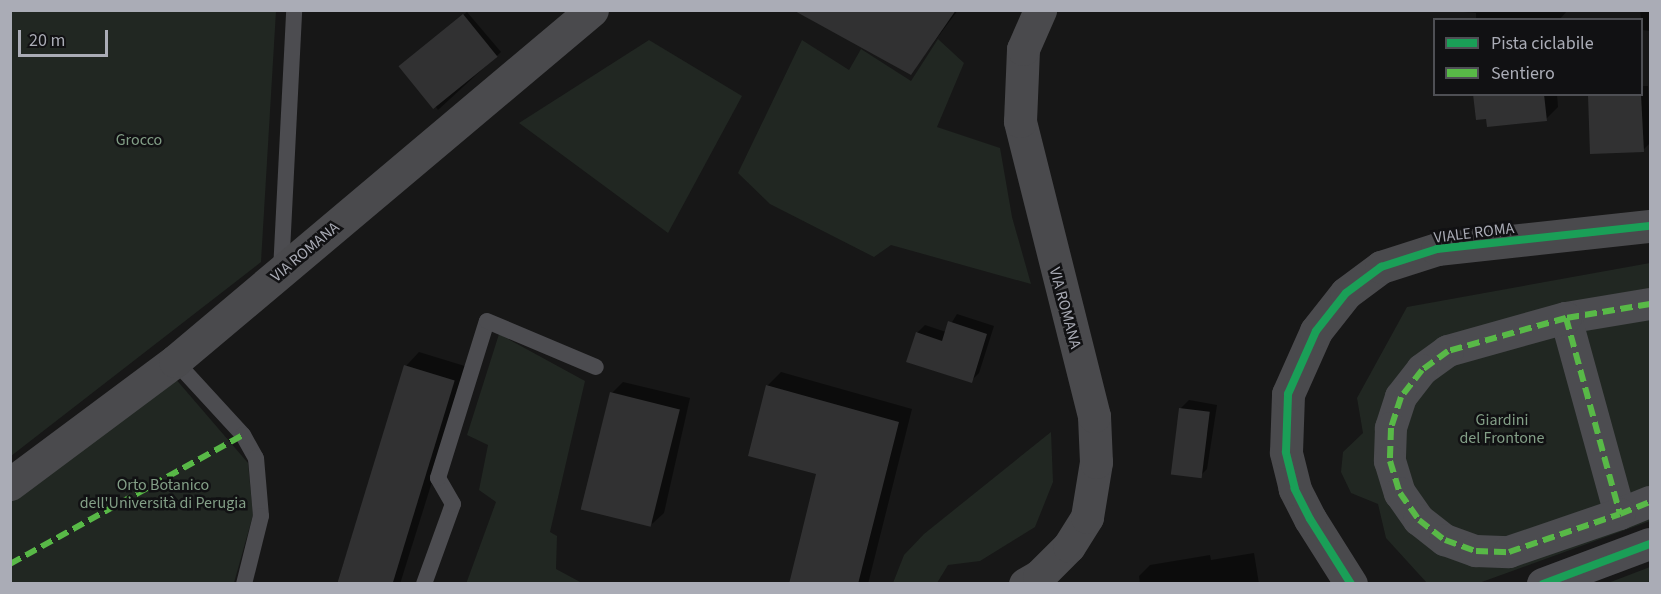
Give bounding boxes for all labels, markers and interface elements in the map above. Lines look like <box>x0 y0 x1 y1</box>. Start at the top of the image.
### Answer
scale bar <box>21 18 111 56</box>
legend <box>1433 18 1643 96</box>
text: 20 m <box>29 28 65 53</box>
text: Pista ciclabile <box>1491 31 1594 56</box>
text: Sentiero <box>1491 61 1555 86</box>
park label: Grocco <box>116 130 162 150</box>
street label: VIA ROMANA <box>267 218 343 286</box>
street label: VIALE ROMA <box>1433 219 1515 247</box>
street label: VIA ROMANA <box>1045 265 1085 351</box>
park label: Giardini del Frontone <box>1459 410 1545 448</box>
park label: Orto Botanico dell'Università di Perugia <box>80 475 246 513</box>

